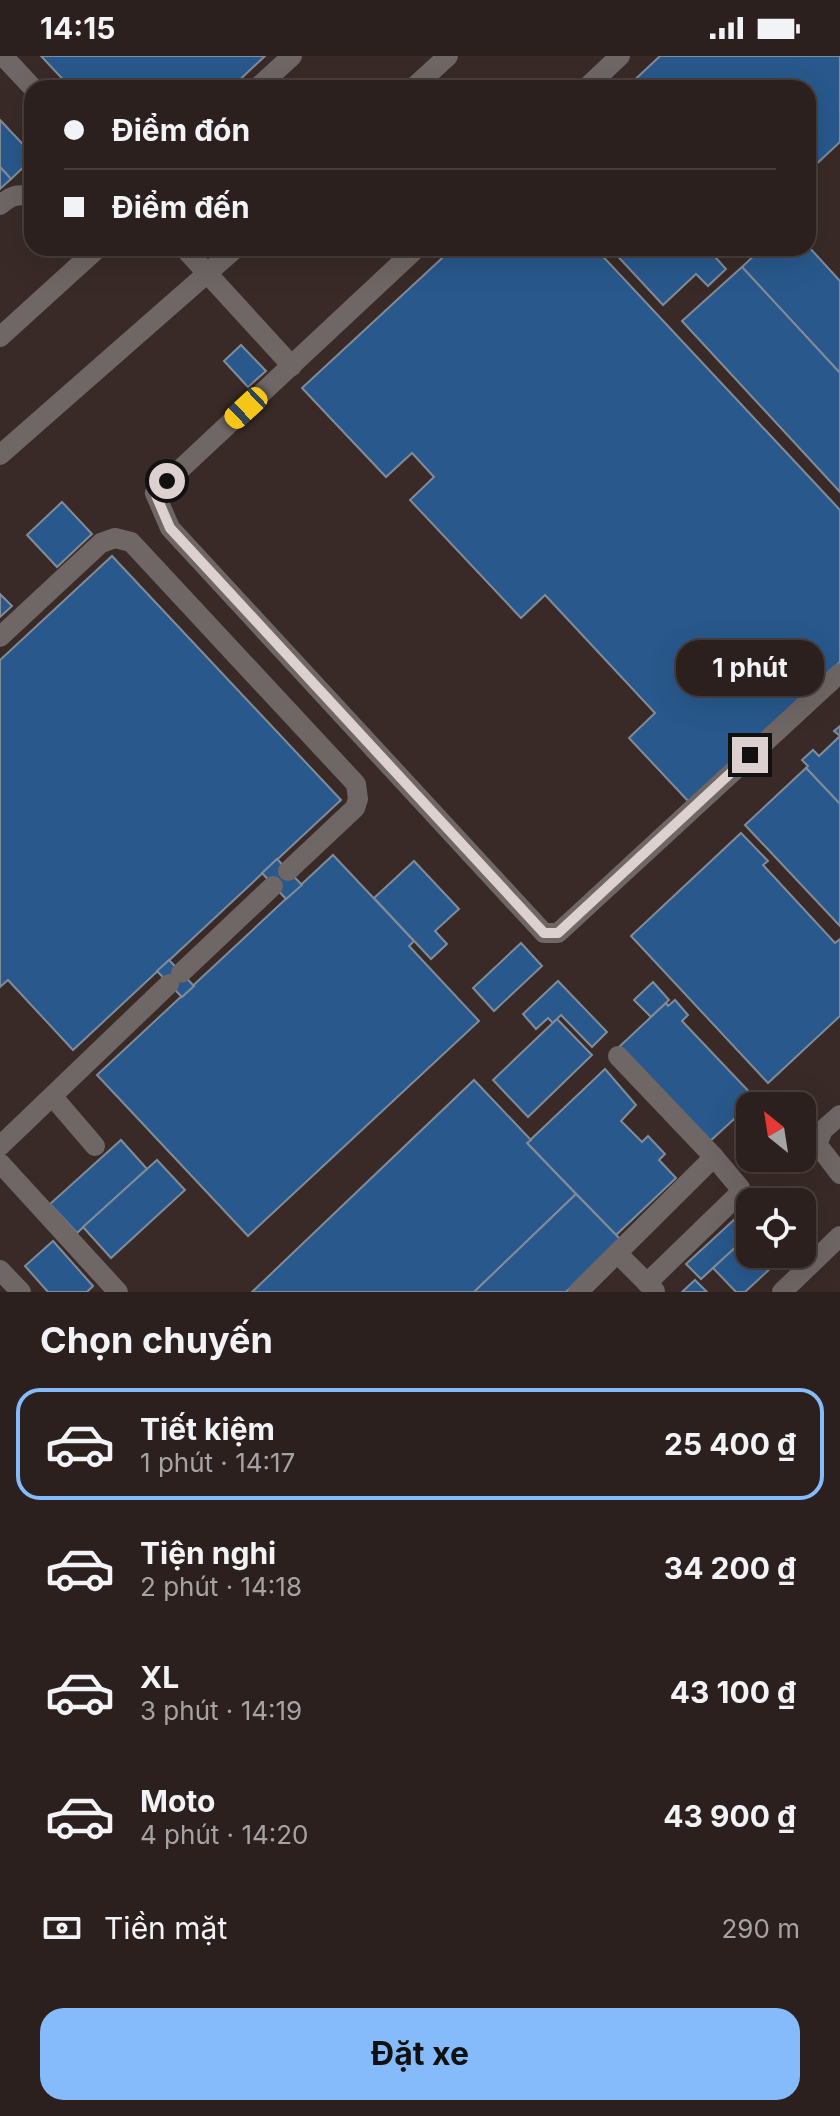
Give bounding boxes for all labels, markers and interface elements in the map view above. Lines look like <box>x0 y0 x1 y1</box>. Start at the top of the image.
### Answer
text: 14:15 <box>40 10 115 46</box>
text: Điểm đón <box>112 112 250 148</box>
text: Điểm đến <box>112 189 250 225</box>
car <box>220 383 272 433</box>
route start <box>149 463 185 499</box>
callout: 1 phút <box>676 639 824 695</box>
text: 1 phút <box>712 652 788 683</box>
route end <box>732 737 768 773</box>
north arrow <box>736 1092 816 1172</box>
map controls <box>736 1092 816 1268</box>
button: locate <box>736 1188 816 1268</box>
text: Chọn chuyến <box>40 1318 273 1362</box>
icon: car <box>44 1408 116 1480</box>
text: Tiết kiệm <box>140 1411 275 1447</box>
text: 25 400 ₫ <box>664 1426 796 1462</box>
text: 1 phút · 14:17 <box>140 1447 295 1478</box>
icon: car <box>44 1532 116 1604</box>
text: Tiện nghi <box>140 1535 276 1571</box>
text: 34 200 ₫ <box>664 1550 796 1586</box>
text: 2 phút · 14:18 <box>140 1571 302 1602</box>
icon: car <box>44 1656 116 1728</box>
text: XL <box>140 1659 179 1695</box>
text: 43 100 ₫ <box>670 1674 796 1710</box>
text: 3 phút · 14:19 <box>140 1695 302 1726</box>
icon: car <box>44 1780 116 1852</box>
text: Moto <box>140 1783 215 1819</box>
text: 43 900 ₫ <box>663 1798 796 1834</box>
text: 4 phút · 14:20 <box>140 1819 309 1850</box>
icon: cash <box>40 1906 84 1950</box>
text: Tiền mặt <box>104 1910 227 1946</box>
text: 290 m <box>722 1913 800 1944</box>
button: Đặt xe <box>40 2008 800 2100</box>

